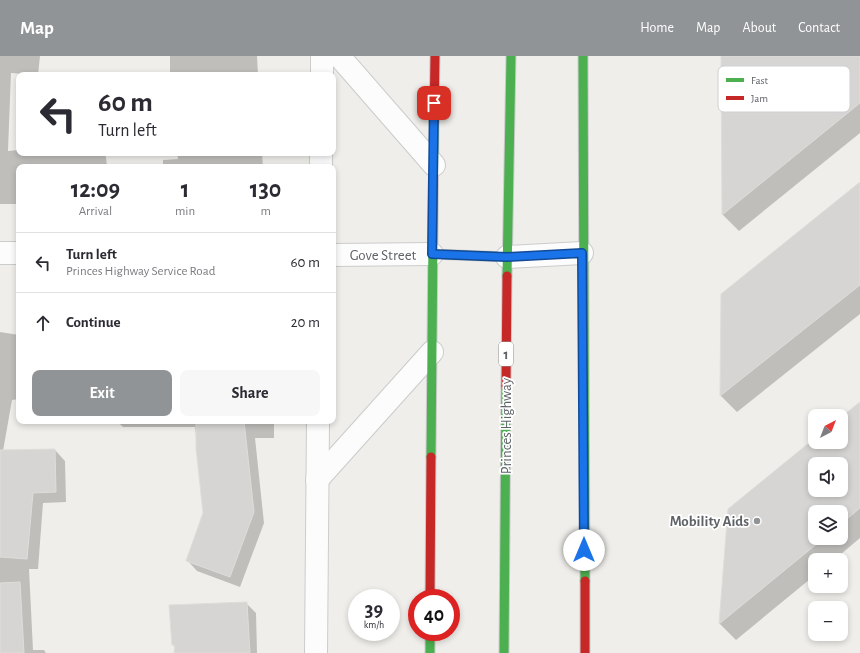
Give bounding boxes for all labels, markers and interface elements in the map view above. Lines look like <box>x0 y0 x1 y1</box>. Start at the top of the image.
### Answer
text: Map <box>20 19 54 38</box>
text: Home <box>640 21 674 35</box>
text: Map <box>696 21 720 35</box>
text: About <box>742 21 776 35</box>
text: Contact <box>798 21 840 35</box>
legend <box>718 66 850 112</box>
text: Fast <box>751 75 769 86</box>
pin <box>417 86 451 120</box>
icon: left <box>32 88 84 140</box>
text: 60 m <box>98 89 153 117</box>
icon: arrive <box>423 92 445 114</box>
text: Jam <box>751 93 768 104</box>
text: Turn left <box>98 122 157 140</box>
text: 12:09 <box>71 178 120 202</box>
text: 1 <box>181 178 189 202</box>
text: 130 <box>250 178 281 202</box>
text: Arrival <box>79 205 112 218</box>
text: min <box>175 205 195 218</box>
text: m <box>260 205 271 218</box>
text: Turn left <box>66 247 117 262</box>
street label: Gove Street <box>350 248 417 263</box>
icon: left <box>32 252 54 274</box>
text: 60 m <box>291 255 320 270</box>
text: Princes Highway Service Road <box>66 265 215 278</box>
icon: ahead <box>32 312 54 334</box>
text: Continue <box>66 315 121 330</box>
text: 20 m <box>291 315 320 330</box>
road number: 1 <box>499 342 513 366</box>
button: Exit <box>32 370 172 416</box>
button: Share <box>180 370 320 416</box>
street label: Princes Highway <box>499 377 514 474</box>
north arrow <box>808 409 848 449</box>
map controls <box>808 409 848 641</box>
button: sound <box>808 457 848 497</box>
button: layers <box>808 505 848 545</box>
place label: Mobility Aids <box>670 514 749 529</box>
marker: Mobility Aids <box>752 516 762 526</box>
position arrow <box>563 529 605 571</box>
button: + <box>808 553 848 593</box>
speed limit sign: 40 <box>408 589 460 641</box>
text: 39 <box>365 600 383 620</box>
button: − <box>808 601 848 641</box>
text: km/h <box>364 620 384 630</box>

